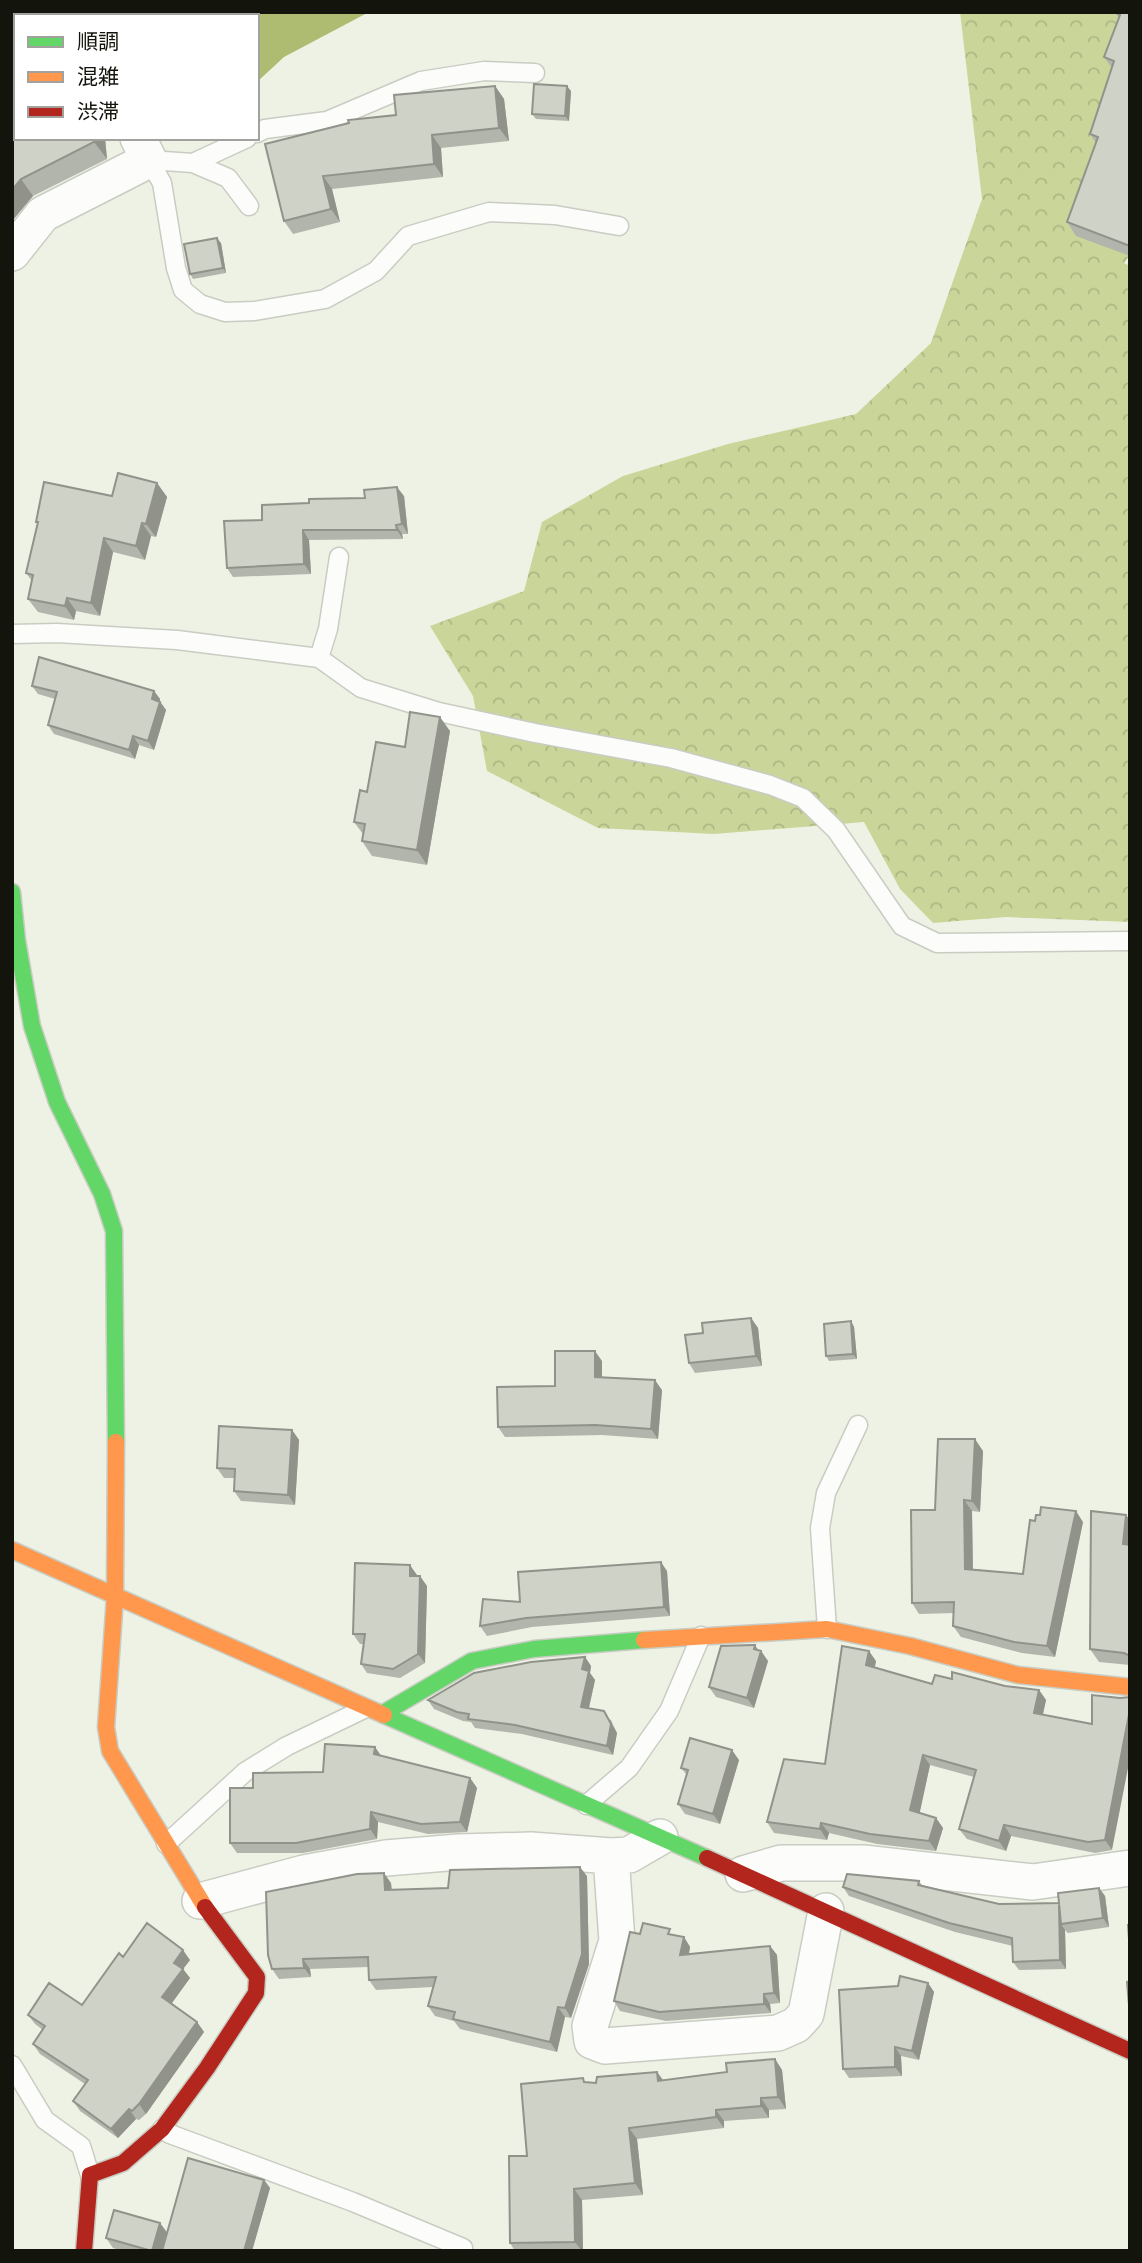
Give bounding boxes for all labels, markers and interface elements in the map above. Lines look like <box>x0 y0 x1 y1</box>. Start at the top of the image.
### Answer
legend <box>14 14 259 140</box>
text: 順調 <box>77 29 119 54</box>
text: 混雑 <box>77 64 119 89</box>
text: 渋滞 <box>77 99 119 124</box>

